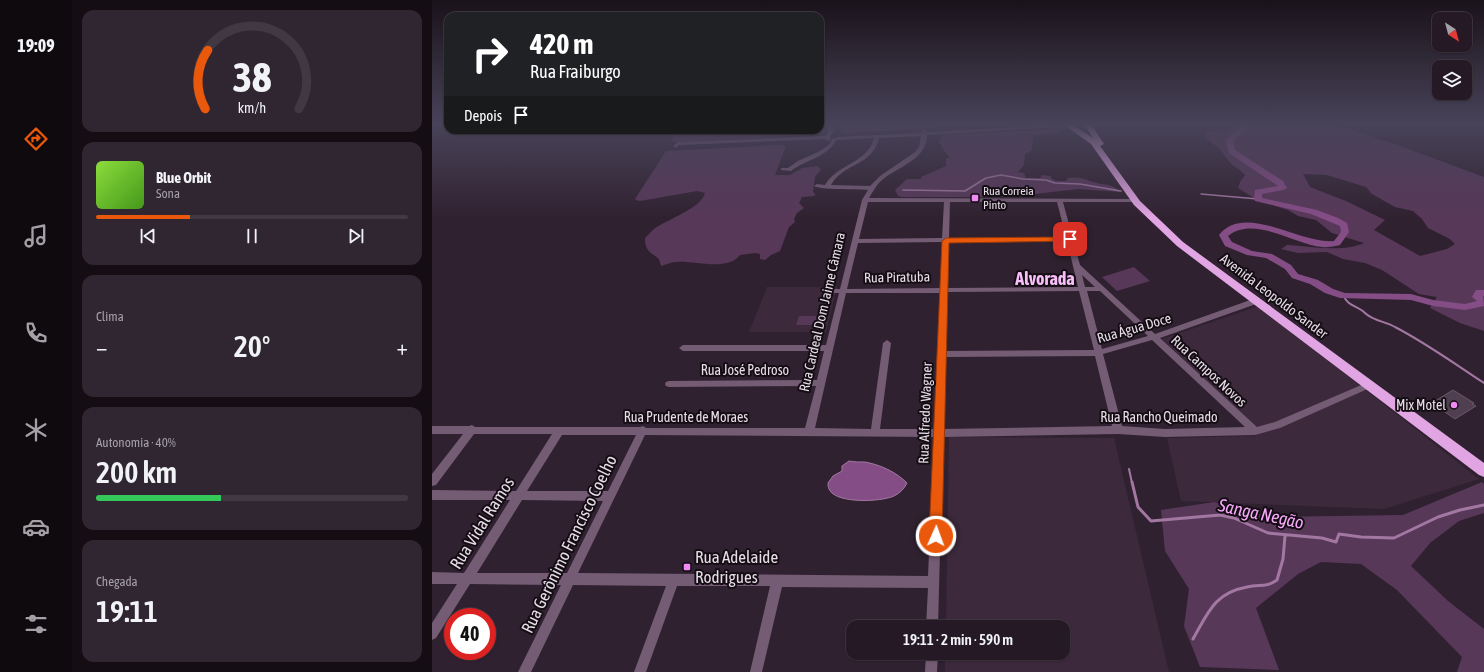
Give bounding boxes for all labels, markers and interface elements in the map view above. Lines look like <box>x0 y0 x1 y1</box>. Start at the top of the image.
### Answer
north arrow <box>1432 12 1472 52</box>
map controls <box>1432 12 1472 100</box>
icon: right <box>464 28 516 80</box>
text: 420 m <box>530 28 593 60</box>
text: 19:09 <box>17 35 55 56</box>
text: 38 <box>232 53 272 101</box>
button: layers <box>1432 60 1472 100</box>
text: Rua Fraiburgo <box>530 61 621 82</box>
text: km/h <box>238 100 266 116</box>
icon: arrive <box>510 104 532 126</box>
text: Depois <box>464 107 502 124</box>
icon: directions <box>22 125 50 153</box>
text: Blue Orbit <box>156 169 211 186</box>
place label: Rua Correia Pinto <box>983 184 1034 212</box>
text: Sona <box>156 186 180 201</box>
marker: Rua Correia Pinto <box>970 193 980 203</box>
icon: music <box>22 222 50 250</box>
pin <box>1053 222 1087 256</box>
icon: previous <box>137 225 159 247</box>
icon: pause <box>241 225 263 247</box>
icon: next <box>345 225 367 247</box>
icon: arrive <box>1059 228 1081 250</box>
street label: Rua Cardeal Dom Jaime Câmara <box>796 231 848 393</box>
street label: Avenida Leopoldo Sander <box>1217 250 1332 342</box>
street label: Rua Piratuba <box>864 268 930 286</box>
district label: Alvorada <box>1014 268 1075 289</box>
text: Clima <box>96 309 124 324</box>
street label: Rua Água Doce <box>1095 310 1173 346</box>
icon: phone <box>22 319 50 347</box>
text: 20° <box>234 329 270 363</box>
street label: Rua Campos Novos <box>1168 332 1250 410</box>
text: − <box>96 334 107 360</box>
text: + <box>397 334 408 360</box>
street label: Rua Alfredo Wagner <box>915 361 935 464</box>
street label: Rua José Pedroso <box>701 362 789 378</box>
place label: Mix Motel <box>1396 397 1446 413</box>
marker: Mix Motel <box>1449 400 1459 410</box>
street label: Rua Prudente de Moraes <box>624 409 748 425</box>
street label: Rua Rancho Queimado <box>1100 409 1218 425</box>
icon: climate <box>22 416 50 444</box>
text: Autonomia · 40% <box>96 435 176 450</box>
street label: Rua Gerônimo Francisco Coelho <box>517 452 621 636</box>
text: 200 km <box>96 455 177 489</box>
street label: Rua Vidal Ramos <box>446 473 518 573</box>
water label: Sanga Negão <box>1215 494 1306 533</box>
icon: car <box>22 513 50 541</box>
position arrow <box>915 515 957 557</box>
place label: Rua Adelaide Rodrigues <box>695 547 778 587</box>
marker: Rua Adelaide Rodrigues <box>682 562 692 572</box>
text: Chegada <box>96 574 138 589</box>
text: 19:11 <box>96 594 158 628</box>
speed limit sign: 40 <box>444 608 496 660</box>
icon: filters <box>22 610 50 638</box>
text: 19:11 · 2 min · 590 m <box>903 631 1013 648</box>

